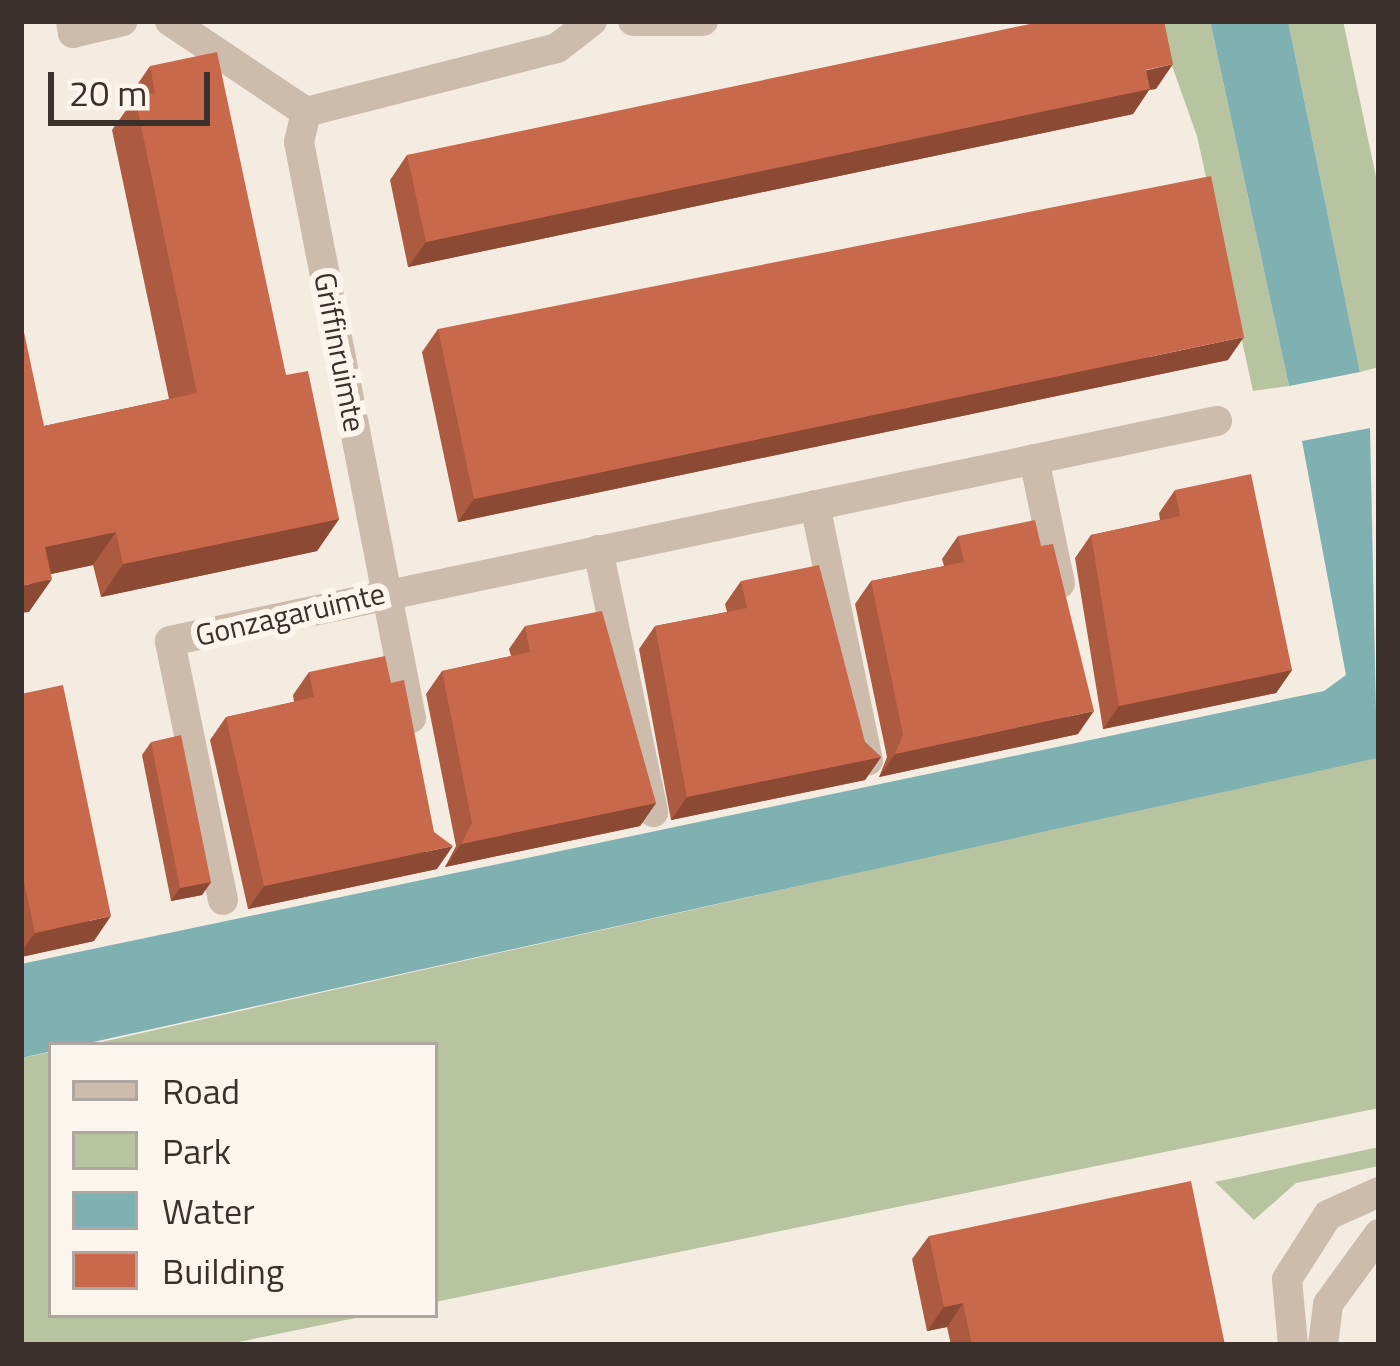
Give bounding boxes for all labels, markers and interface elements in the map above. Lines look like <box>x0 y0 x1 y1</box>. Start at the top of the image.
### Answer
scale bar <box>54 48 216 122</box>
text: 20 m <box>69 65 147 120</box>
street label: Griffinruimte <box>307 269 373 435</box>
street label: Gonzagaruimte <box>192 575 388 653</box>
legend <box>48 1042 438 1318</box>
text: Road <box>162 1063 240 1118</box>
text: Park <box>162 1123 231 1178</box>
text: Water <box>162 1183 255 1238</box>
text: Building <box>162 1243 284 1298</box>

